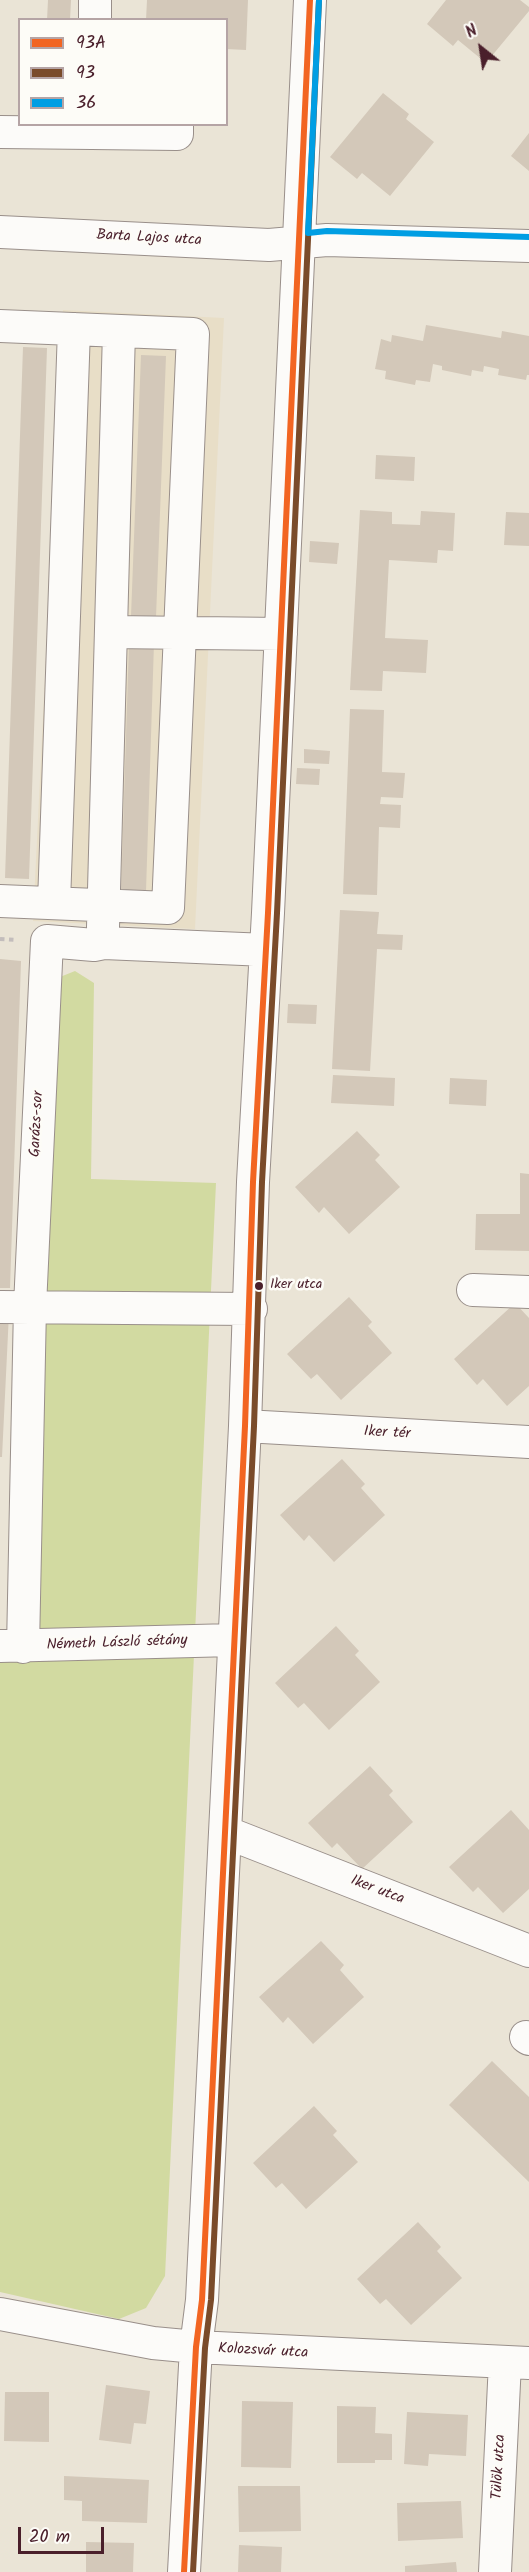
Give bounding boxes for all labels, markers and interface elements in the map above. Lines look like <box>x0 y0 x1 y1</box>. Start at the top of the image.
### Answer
legend <box>18 18 228 126</box>
north arrow <box>451 18 511 78</box>
text: N <box>461 19 482 45</box>
text: 93A <box>76 29 106 58</box>
text: 93 <box>76 59 95 88</box>
text: 36 <box>76 89 96 118</box>
street label: Barta Lajos utca <box>96 227 202 251</box>
street label: Garázs-sor <box>27 1090 49 1158</box>
place label: Iker utca <box>270 1278 322 1294</box>
marker: Iker utca <box>253 1280 265 1292</box>
street label: Iker tér <box>363 1424 411 1444</box>
street label: Németh László sétány <box>46 1633 188 1655</box>
street label: Iker utca <box>348 1873 406 1909</box>
street label: Kolozsvár utca <box>217 2341 309 2363</box>
street label: Tülök utca <box>489 2434 511 2500</box>
scale bar <box>21 2515 106 2553</box>
text: 20 m <box>29 2523 70 2552</box>

